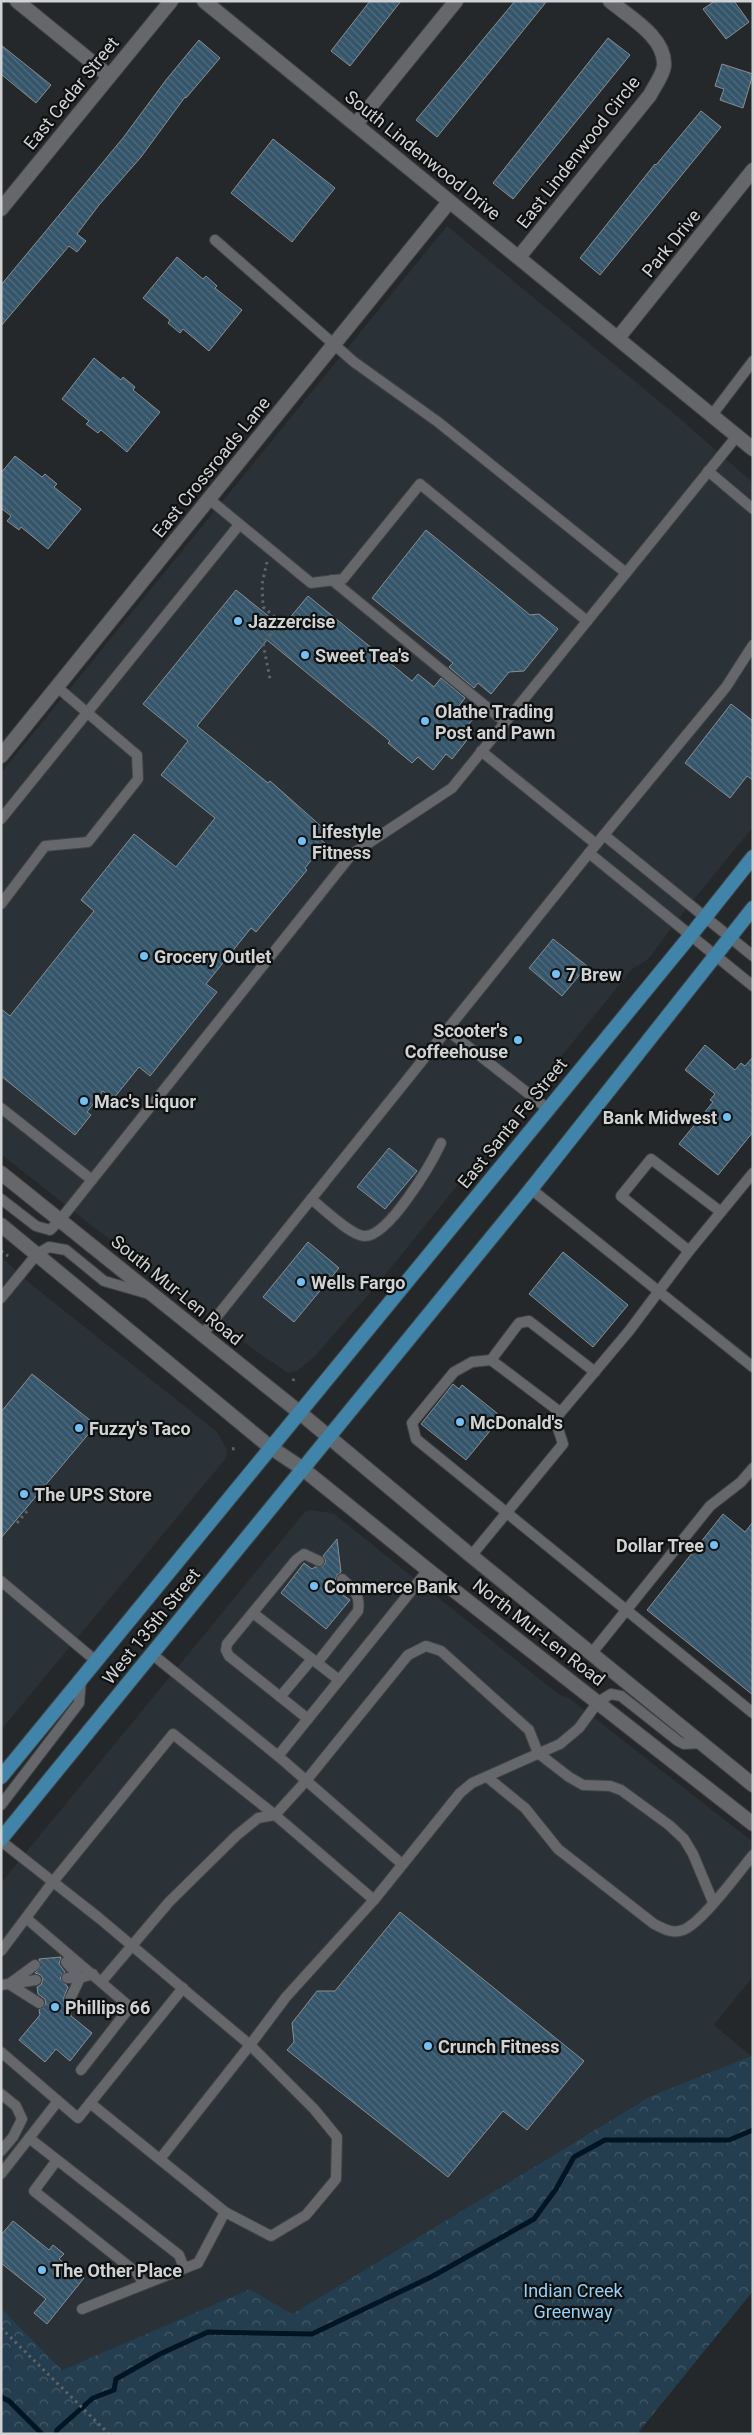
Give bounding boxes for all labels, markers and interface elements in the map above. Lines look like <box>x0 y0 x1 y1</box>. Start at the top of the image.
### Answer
street label: East Cedar Street <box>19 32 123 154</box>
street label: East Lindenwood Circle <box>512 72 644 232</box>
street label: South Lindenwood Drive <box>341 86 505 224</box>
street label: Park Drive <box>637 205 705 281</box>
street label: East Crossroads Lane <box>148 392 274 542</box>
place label: Jazzercise <box>248 611 335 632</box>
marker: Jazzercise <box>232 615 244 627</box>
place label: Sweet Tea's <box>315 645 410 666</box>
marker: Sweet Tea's <box>299 649 311 661</box>
place label: Olathe Trading Post and Pawn <box>435 701 555 743</box>
marker: Olathe Trading Post and Pawn <box>419 715 431 727</box>
place label: Lifestyle Fitness <box>312 821 382 863</box>
marker: Lifestyle Fitness <box>296 835 308 847</box>
place label: Grocery Outlet <box>154 946 271 967</box>
marker: Grocery Outlet <box>138 950 150 962</box>
place label: 7 Brew <box>566 964 622 985</box>
marker: 7 Brew <box>550 968 562 980</box>
place label: Scooter's Coffeehouse <box>405 1020 508 1062</box>
marker: Scooter's Coffeehouse <box>512 1034 524 1046</box>
street label: East Santa Fe Street <box>453 1054 571 1192</box>
place label: Mac's Liquor <box>94 1091 196 1112</box>
marker: Mac's Liquor <box>78 1095 90 1107</box>
place label: Bank Midwest <box>603 1107 717 1128</box>
marker: Bank Midwest <box>721 1111 733 1123</box>
street label: South Mur-Len Road <box>107 1231 247 1349</box>
place label: Wells Fargo <box>311 1272 406 1293</box>
marker: Wells Fargo <box>295 1276 307 1288</box>
place label: McDonald's <box>470 1412 563 1433</box>
marker: McDonald's <box>454 1416 466 1428</box>
place label: Fuzzy's Taco <box>89 1418 191 1439</box>
marker: Fuzzy's Taco <box>73 1422 85 1434</box>
place label: The UPS Store <box>34 1484 152 1505</box>
marker: The UPS Store <box>18 1488 30 1500</box>
place label: Dollar Tree <box>616 1535 704 1556</box>
marker: Dollar Tree <box>708 1539 720 1551</box>
street label: West 135th Street <box>98 1564 204 1688</box>
street label: North Mur-Len Road <box>469 1574 609 1690</box>
place label: Commerce Bank <box>324 1576 458 1597</box>
marker: Commerce Bank <box>308 1580 320 1592</box>
place label: Phillips 66 <box>65 1997 150 2018</box>
marker: Phillips 66 <box>49 2001 61 2013</box>
place label: Crunch Fitness <box>438 2036 560 2057</box>
marker: Crunch Fitness <box>422 2040 434 2052</box>
place label: The Other Place <box>52 2260 182 2281</box>
marker: The Other Place <box>36 2264 48 2276</box>
park label: Indian Creek Greenway <box>523 2280 624 2322</box>

